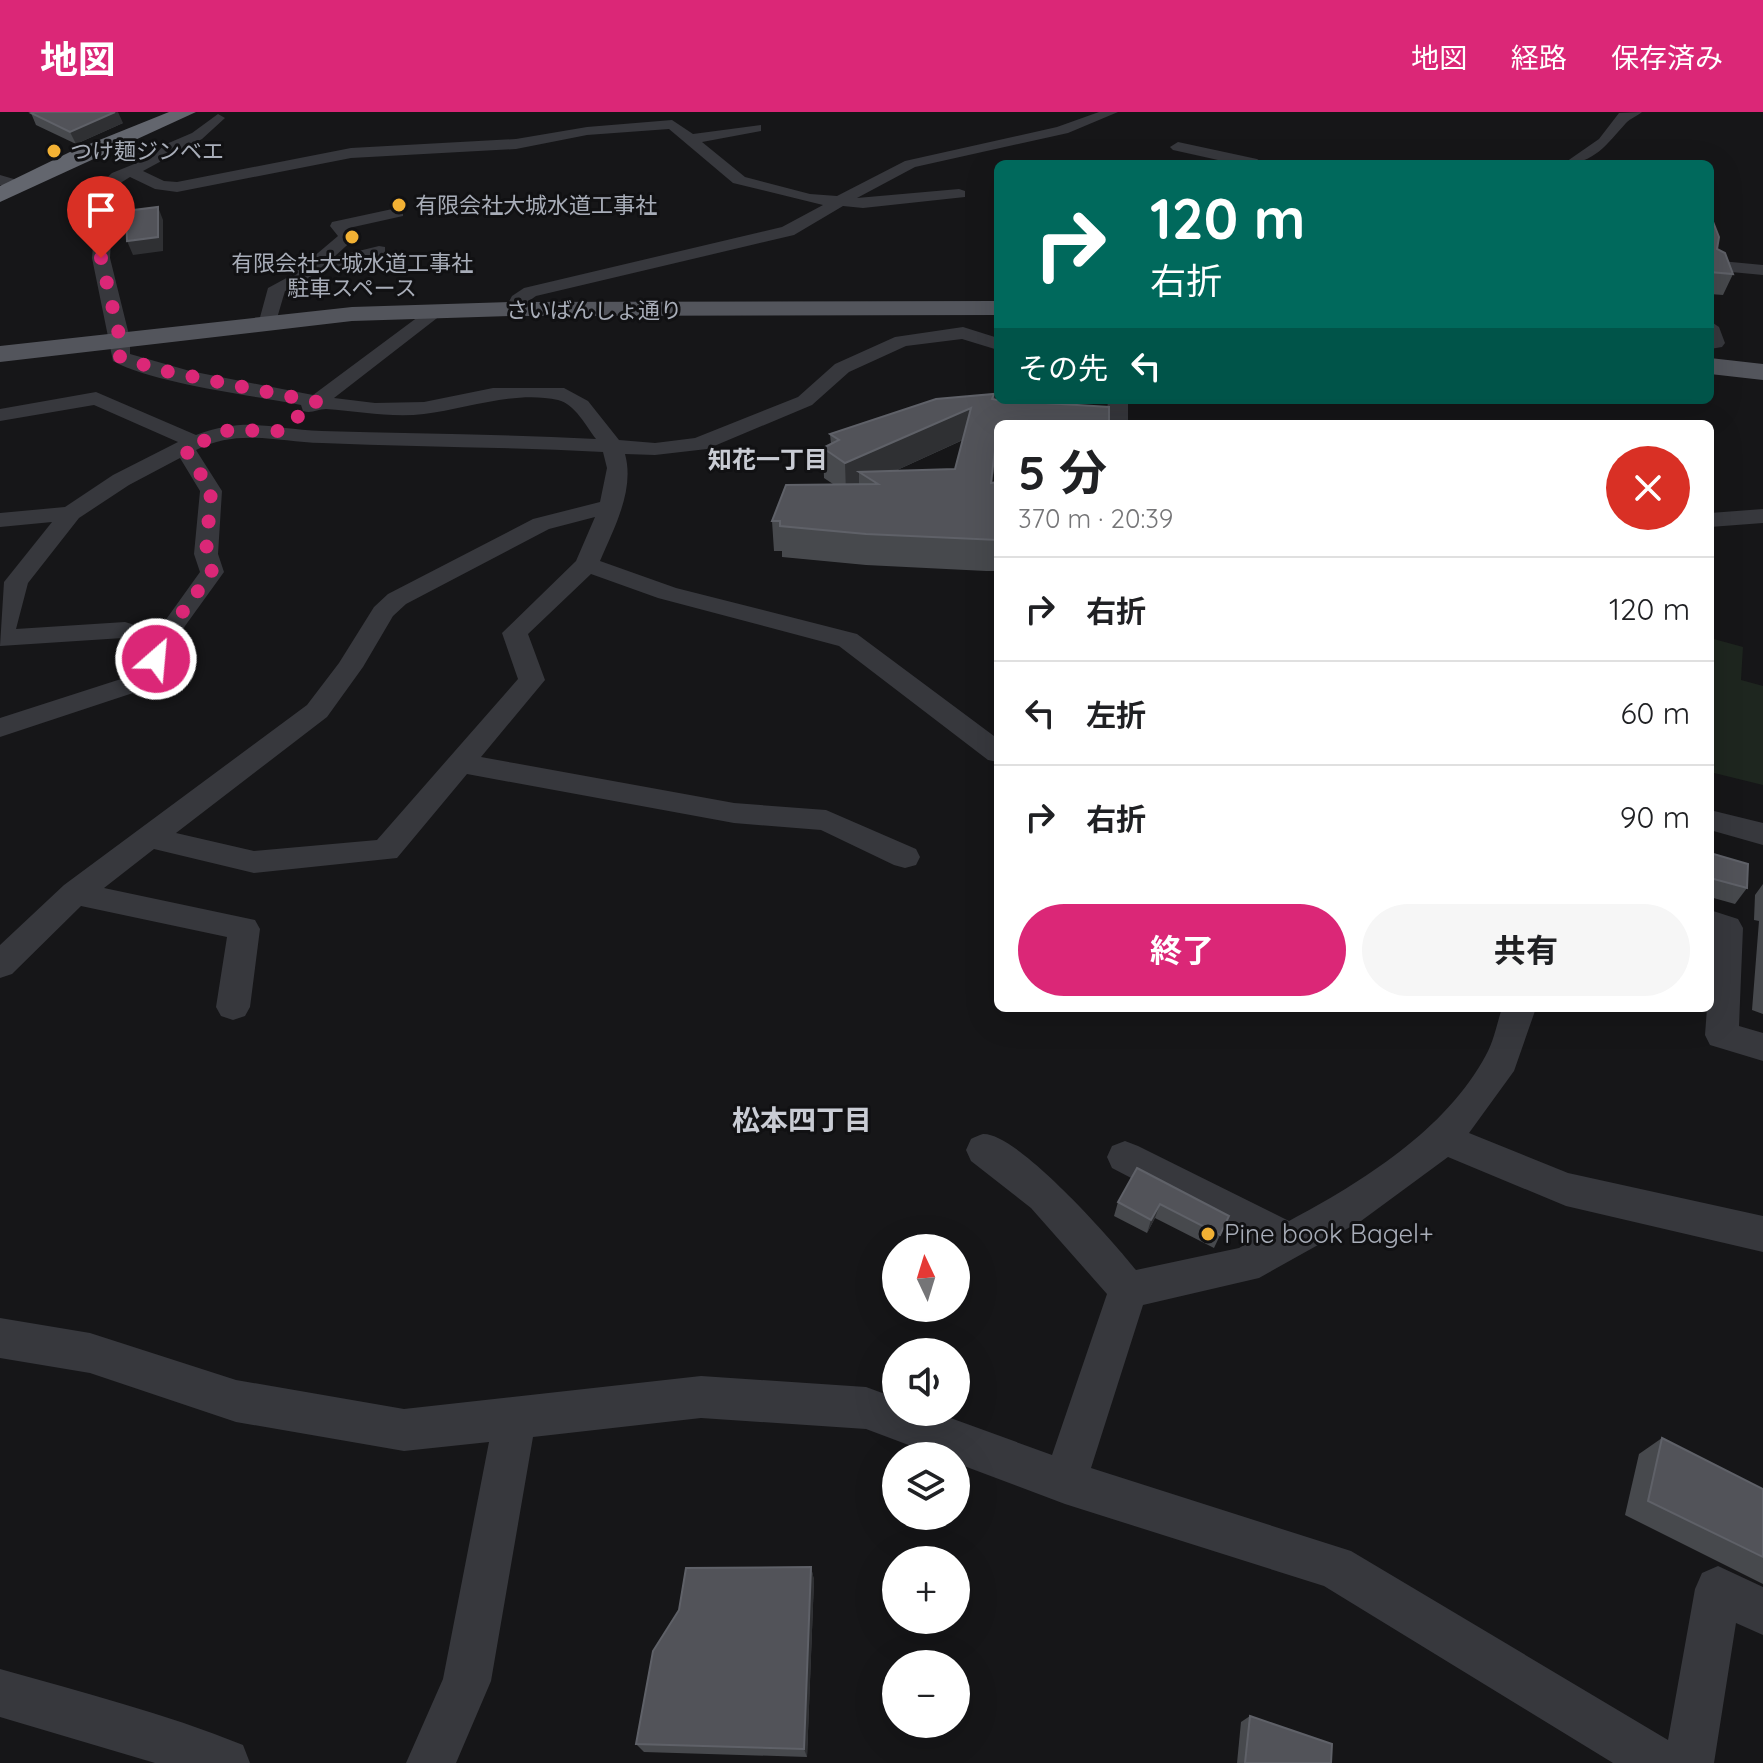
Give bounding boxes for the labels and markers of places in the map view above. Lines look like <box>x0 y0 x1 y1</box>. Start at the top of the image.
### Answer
place label: つけ麺ジンベエ <box>70 137 224 165</box>
marker: つけ麺ジンベエ <box>45 142 63 160</box>
pin <box>67 176 135 258</box>
place label: 有限会社大城水道工事社 <box>415 191 657 219</box>
marker: 有限会社大城水道工事社 <box>390 196 408 214</box>
marker: 有限会社大城水道工事社 駐車スペース <box>343 228 361 246</box>
place label: 有限会社大城水道工事社 駐車スペース <box>231 249 473 302</box>
place label: Pine book Bagel+ <box>1224 1217 1434 1250</box>
marker: Pine book Bagel+ <box>1199 1225 1217 1243</box>

